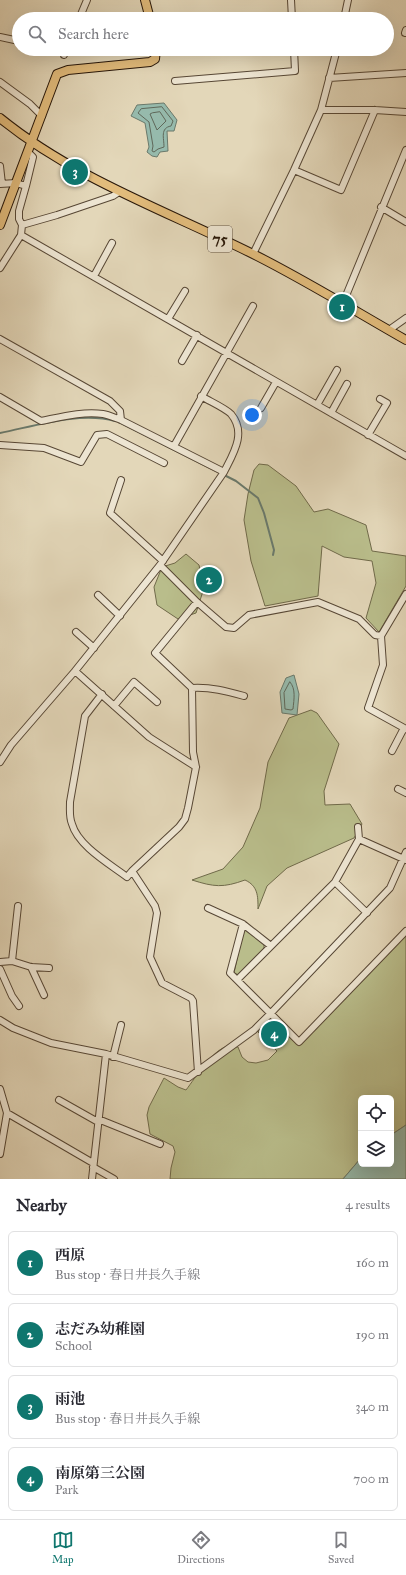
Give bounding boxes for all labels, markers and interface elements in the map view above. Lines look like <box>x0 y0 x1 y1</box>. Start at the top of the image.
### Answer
search box <box>12 12 394 56</box>
icon: search <box>26 23 48 45</box>
text: Search here <box>58 25 129 43</box>
pin: 3 <box>62 157 88 187</box>
road number: 75 <box>208 226 232 252</box>
pin: 1 <box>329 292 355 322</box>
your location <box>242 405 262 425</box>
pin: 2 <box>196 565 222 595</box>
pin: 4 <box>261 1019 287 1049</box>
map controls <box>358 1095 394 1167</box>
button: locate <box>358 1095 394 1131</box>
button: layers <box>358 1131 394 1167</box>
text: Nearby <box>16 1195 67 1216</box>
text: 4 results <box>345 1197 390 1213</box>
text: 西原 <box>55 1246 85 1264</box>
text: 1 <box>27 1255 33 1271</box>
text: 160 m <box>356 1255 389 1271</box>
text: Bus stop · 春日井長久手線 <box>55 1267 200 1283</box>
text: 志だみ幼稚園 <box>55 1320 145 1338</box>
text: 2 <box>27 1327 33 1343</box>
text: 190 m <box>356 1327 389 1343</box>
text: School <box>55 1338 92 1354</box>
text: 雨池 <box>55 1390 85 1408</box>
text: 3 <box>27 1399 33 1415</box>
text: 340 m <box>355 1399 389 1415</box>
text: Bus stop · 春日井長久手線 <box>55 1411 200 1427</box>
text: 南原第三公園 <box>55 1464 145 1482</box>
text: 4 <box>26 1471 34 1487</box>
text: 700 m <box>353 1471 389 1487</box>
text: Park <box>55 1482 79 1498</box>
tab: Map <box>52 1529 74 1566</box>
tab: Directions <box>177 1529 225 1566</box>
tab: Saved <box>328 1529 354 1566</box>

